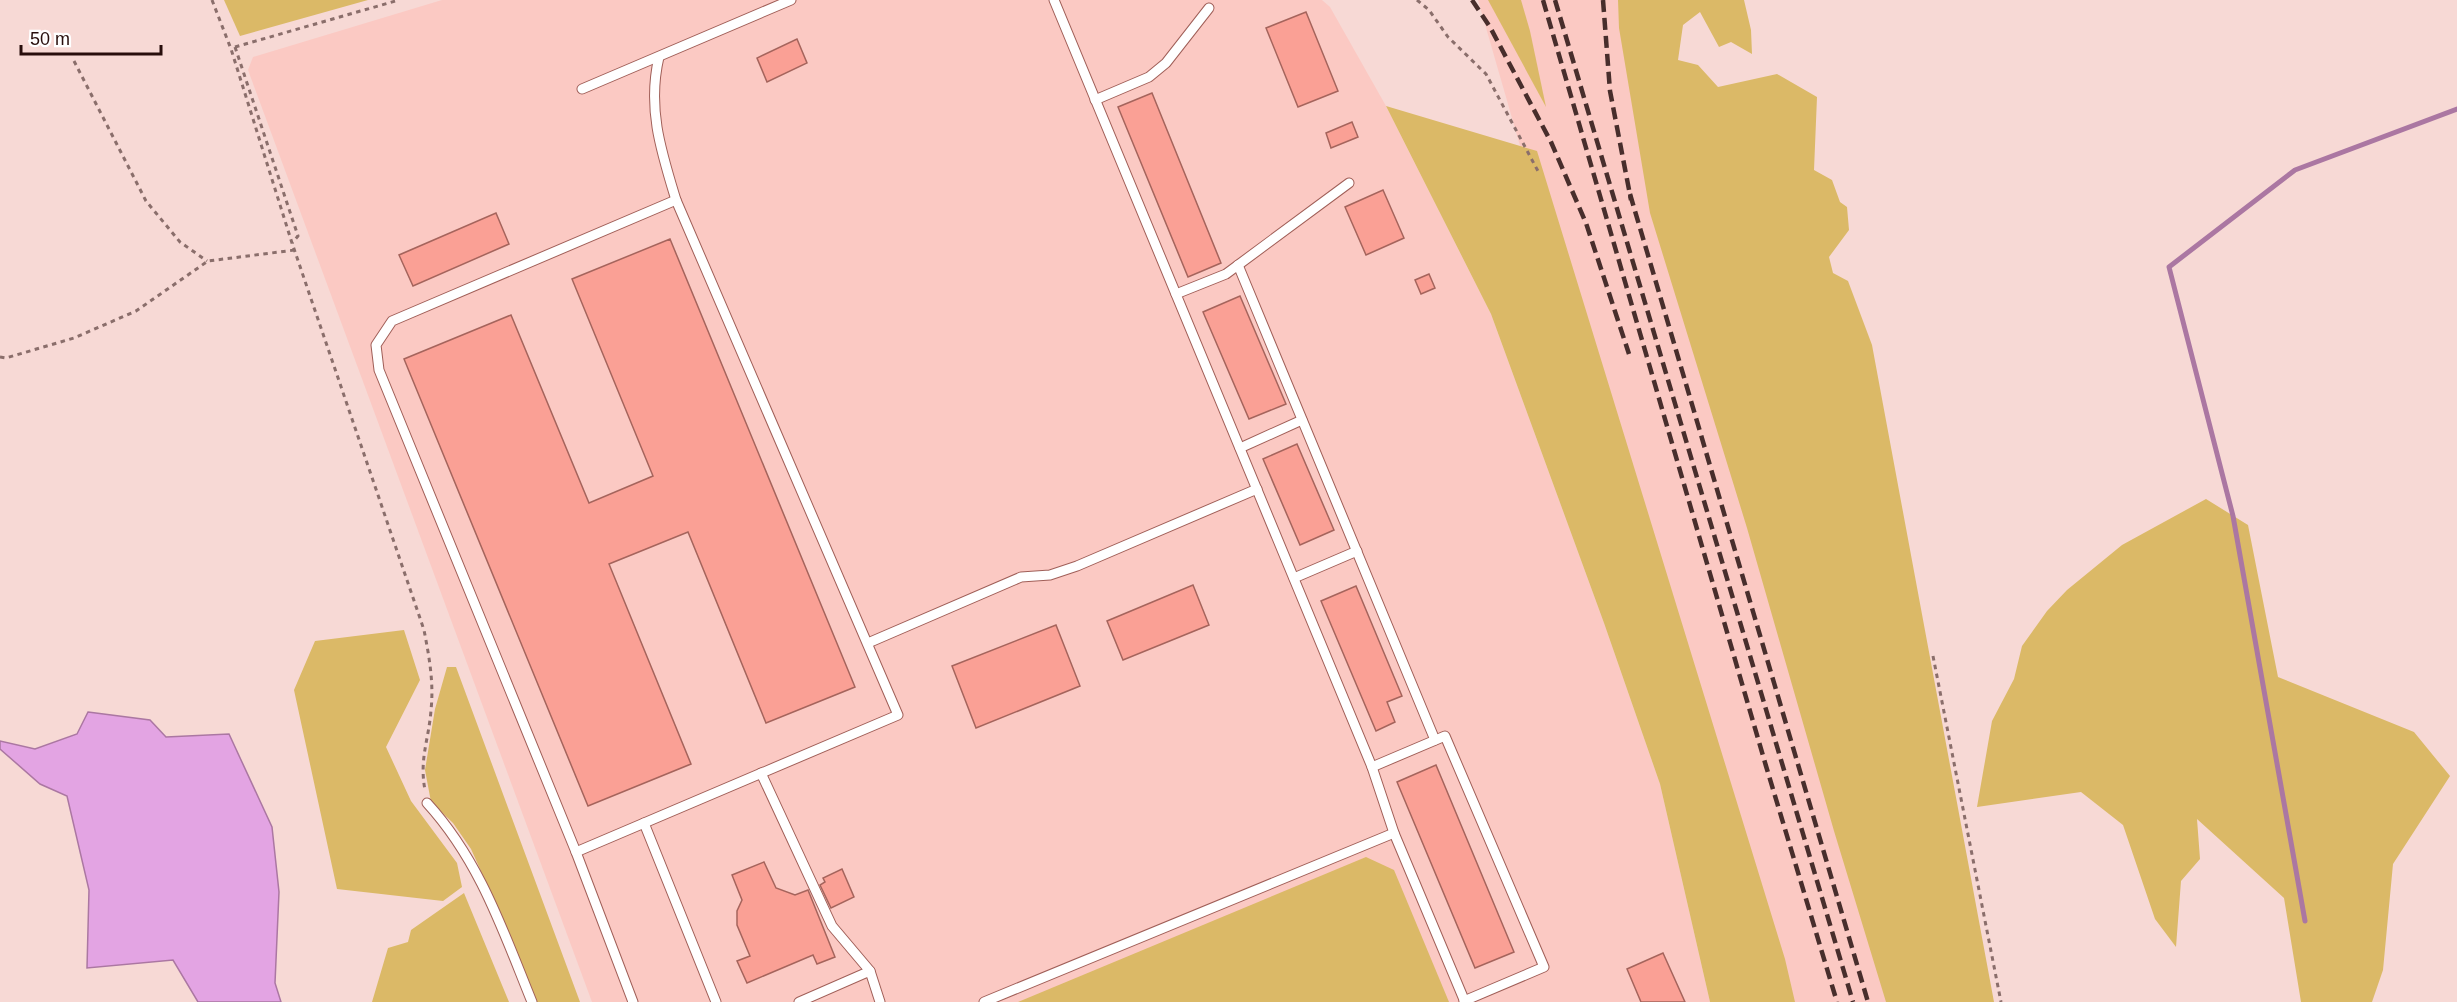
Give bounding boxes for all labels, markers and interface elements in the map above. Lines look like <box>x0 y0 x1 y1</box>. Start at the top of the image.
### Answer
scale bar <box>21 18 160 56</box>
text: 50 m <box>30 29 70 49</box>

